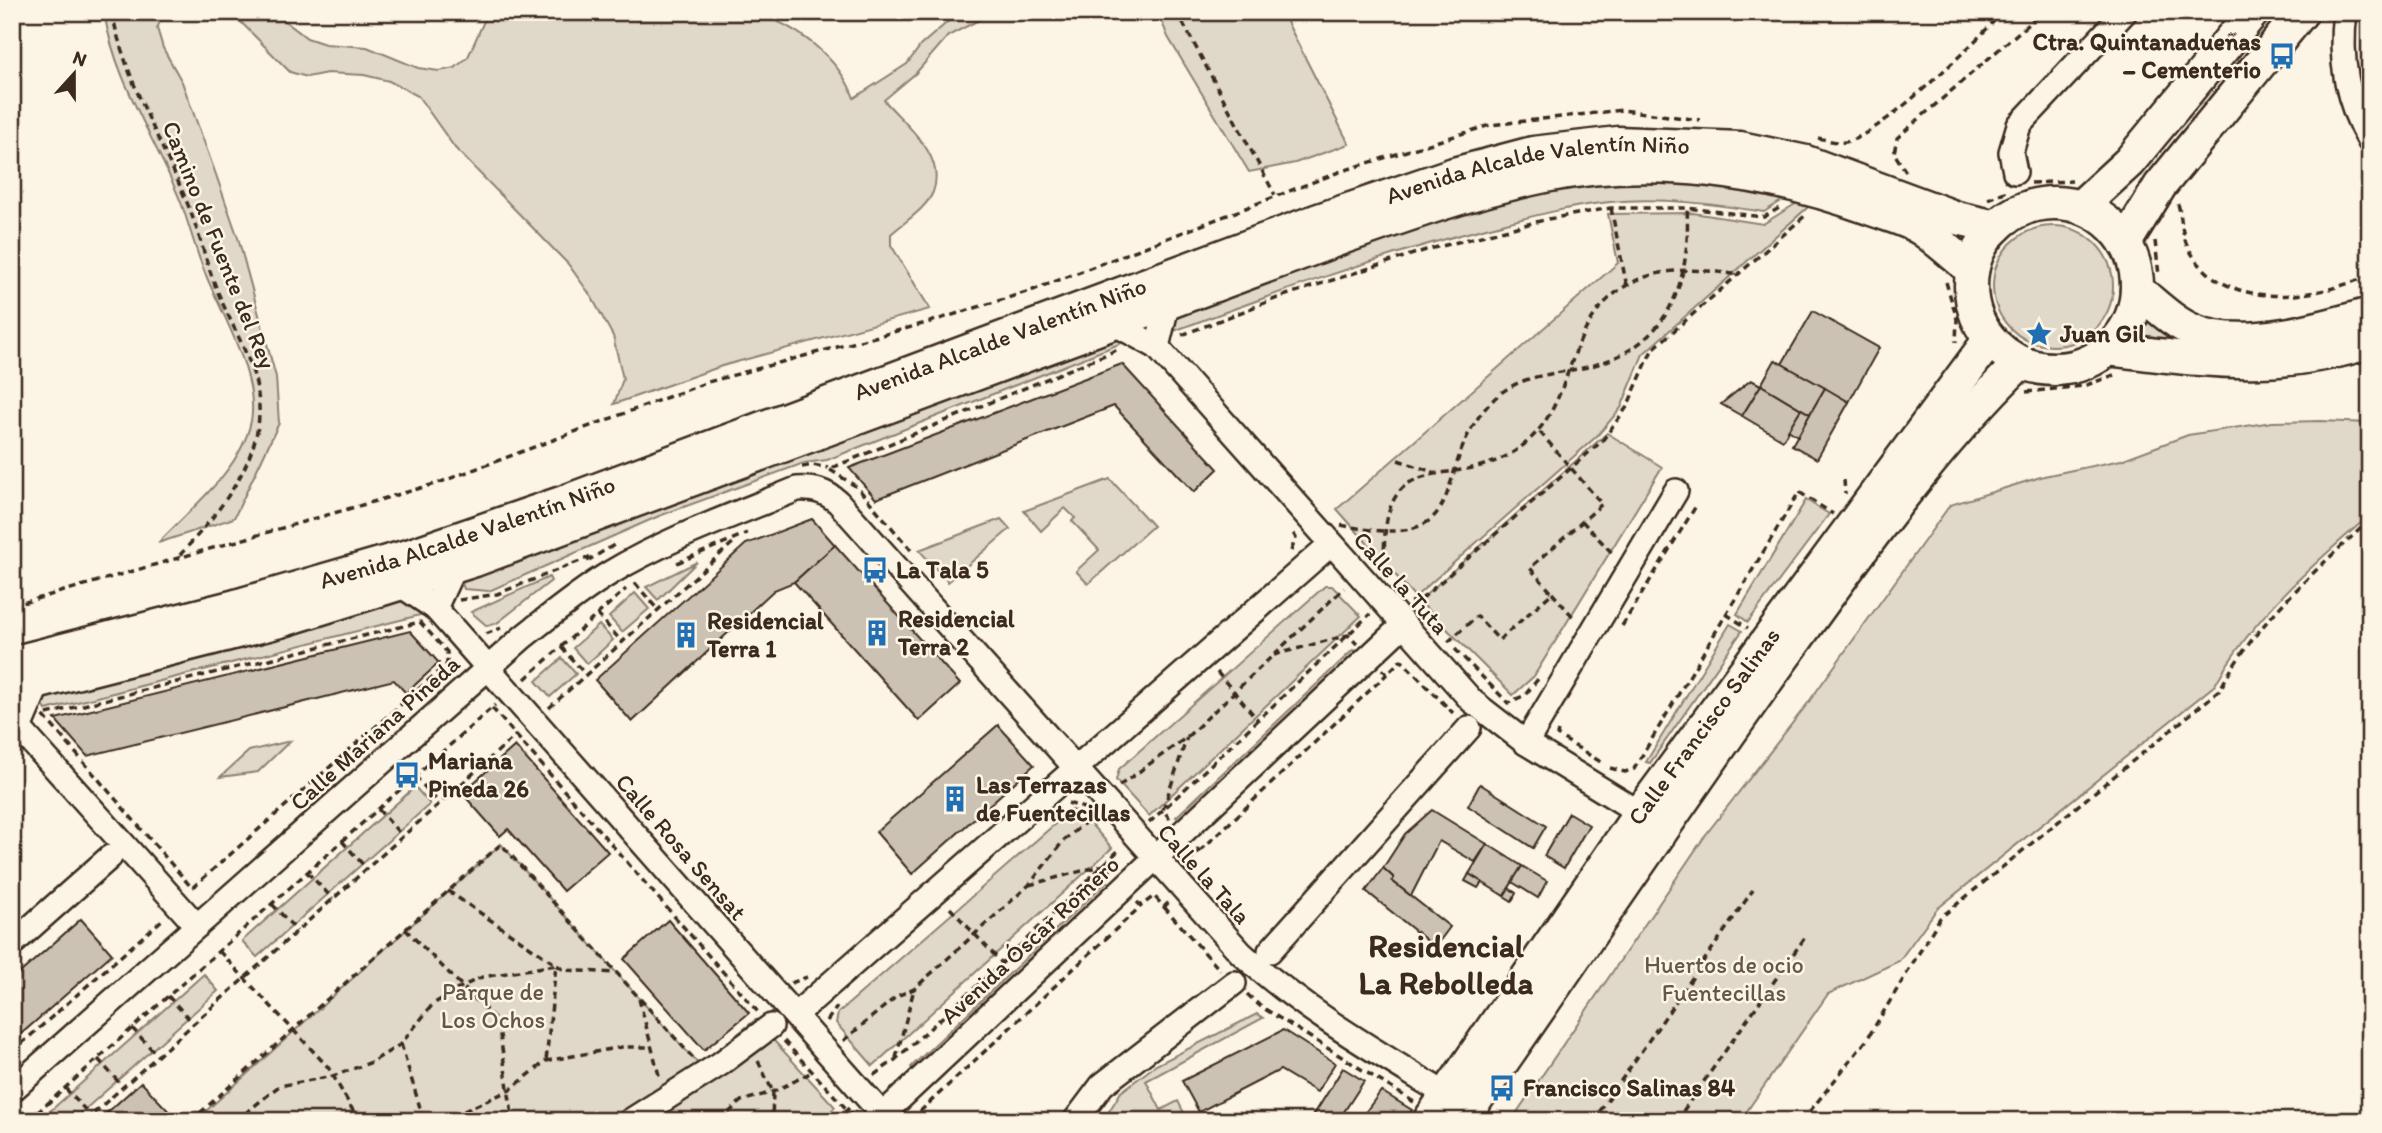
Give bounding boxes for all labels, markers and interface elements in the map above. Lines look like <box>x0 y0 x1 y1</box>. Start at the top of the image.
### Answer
place label: Ctra. Quintanadueñas – Cementerio <box>2033 27 2261 84</box>
north arrow <box>38 38 108 108</box>
bus stop icon: Ctra. Quintanadueñas – Cementerio <box>2267 41 2297 71</box>
text: N <box>70 46 90 72</box>
street label: Camino de Fuente del Rey <box>156 117 283 373</box>
street label: Avenida Alcalde Valentín Niño <box>1382 128 1690 210</box>
street label: Avenida Alcalde Valentín Niño <box>850 271 1150 406</box>
place icon: Juan Gil <box>2024 319 2054 349</box>
place label: Juan Gil <box>2059 319 2145 348</box>
street label: Avenida Alcalde Valentín Niño <box>316 469 619 595</box>
street label: Calle la Tuta <box>1347 525 1455 640</box>
bus stop icon: La Tala 5 <box>860 555 890 585</box>
place label: La Tala 5 <box>896 555 989 584</box>
place label: Residencial Terra 2 <box>897 604 1015 661</box>
place label: Residencial Terra 1 <box>706 606 824 663</box>
building icon: Residencial Terra 2 <box>862 618 892 648</box>
building icon: Residencial Terra 1 <box>671 620 701 650</box>
street label: Calle Francisco Salinas <box>1621 622 1786 830</box>
street label: Calle Mariana Pineda <box>284 648 466 817</box>
place label: Mariana Pineda 26 <box>428 746 529 803</box>
bus stop icon: Mariana Pineda 26 <box>392 760 422 790</box>
street label: Calle Rosa Sensat <box>610 767 753 926</box>
place label: Las Terrazas de Fuentecillas <box>976 770 1131 827</box>
building icon: Las Terrazas de Fuentecillas <box>940 784 970 814</box>
street label: Calle la Tala <box>1152 817 1257 930</box>
street label: Avenida Óscar Romero <box>934 849 1125 1030</box>
district label: Residencial La Rebolleda <box>1359 927 1534 1002</box>
park label: Huertos de ocio Fuentecillas <box>1644 950 1804 1007</box>
park label: Parque de Los Ochos <box>441 977 545 1034</box>
bus stop icon: Francisco Salinas 84 <box>1487 1073 1517 1103</box>
place label: Francisco Salinas 84 <box>1523 1073 1736 1102</box>

